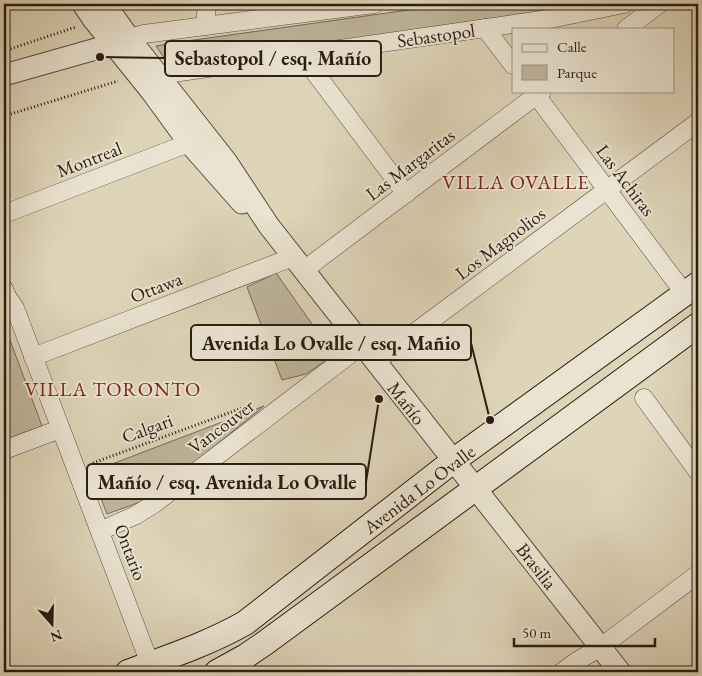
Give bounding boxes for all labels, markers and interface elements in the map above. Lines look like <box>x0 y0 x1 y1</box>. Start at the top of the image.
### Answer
street label: Sebastopol <box>396 18 477 53</box>
legend <box>512 28 674 92</box>
text: Calle <box>557 37 587 56</box>
callout: Sebastopol / esq. Mañío <box>165 41 381 76</box>
text: Sebastopol / esq. Mañío <box>175 45 371 71</box>
text: Parque <box>557 63 597 82</box>
street label: Las Margaritas <box>361 123 460 206</box>
street label: Montreal <box>53 135 126 183</box>
street label: Las Achiras <box>590 139 661 221</box>
district label: VILLA OVALLE <box>442 169 590 195</box>
street label: Los Magnolios <box>450 201 551 286</box>
street label: Ottawa <box>127 266 186 309</box>
callout: Avenida Lo Ovalle / esq. Mañio <box>191 325 471 360</box>
text: Avenida Lo Ovalle / esq. Mañio <box>200 330 461 356</box>
district label: VILLA TORONTO <box>25 376 201 402</box>
street label: Mañío <box>382 377 431 430</box>
street label: Vancouver <box>183 393 260 460</box>
street label: Calgari <box>118 408 176 449</box>
street label: Avenida Lo Ovalle <box>358 439 480 540</box>
callout: Mañío / esq. Avenida Lo Ovalle <box>87 464 366 499</box>
text: Mañío / esq. Avenida Lo Ovalle <box>97 469 357 495</box>
street label: Ontario <box>108 520 153 584</box>
street label: Brasilia <box>511 538 563 595</box>
north arrow <box>28 598 78 648</box>
scale bar <box>514 616 656 648</box>
text: 50 m <box>522 623 551 642</box>
text: N <box>47 626 65 647</box>

